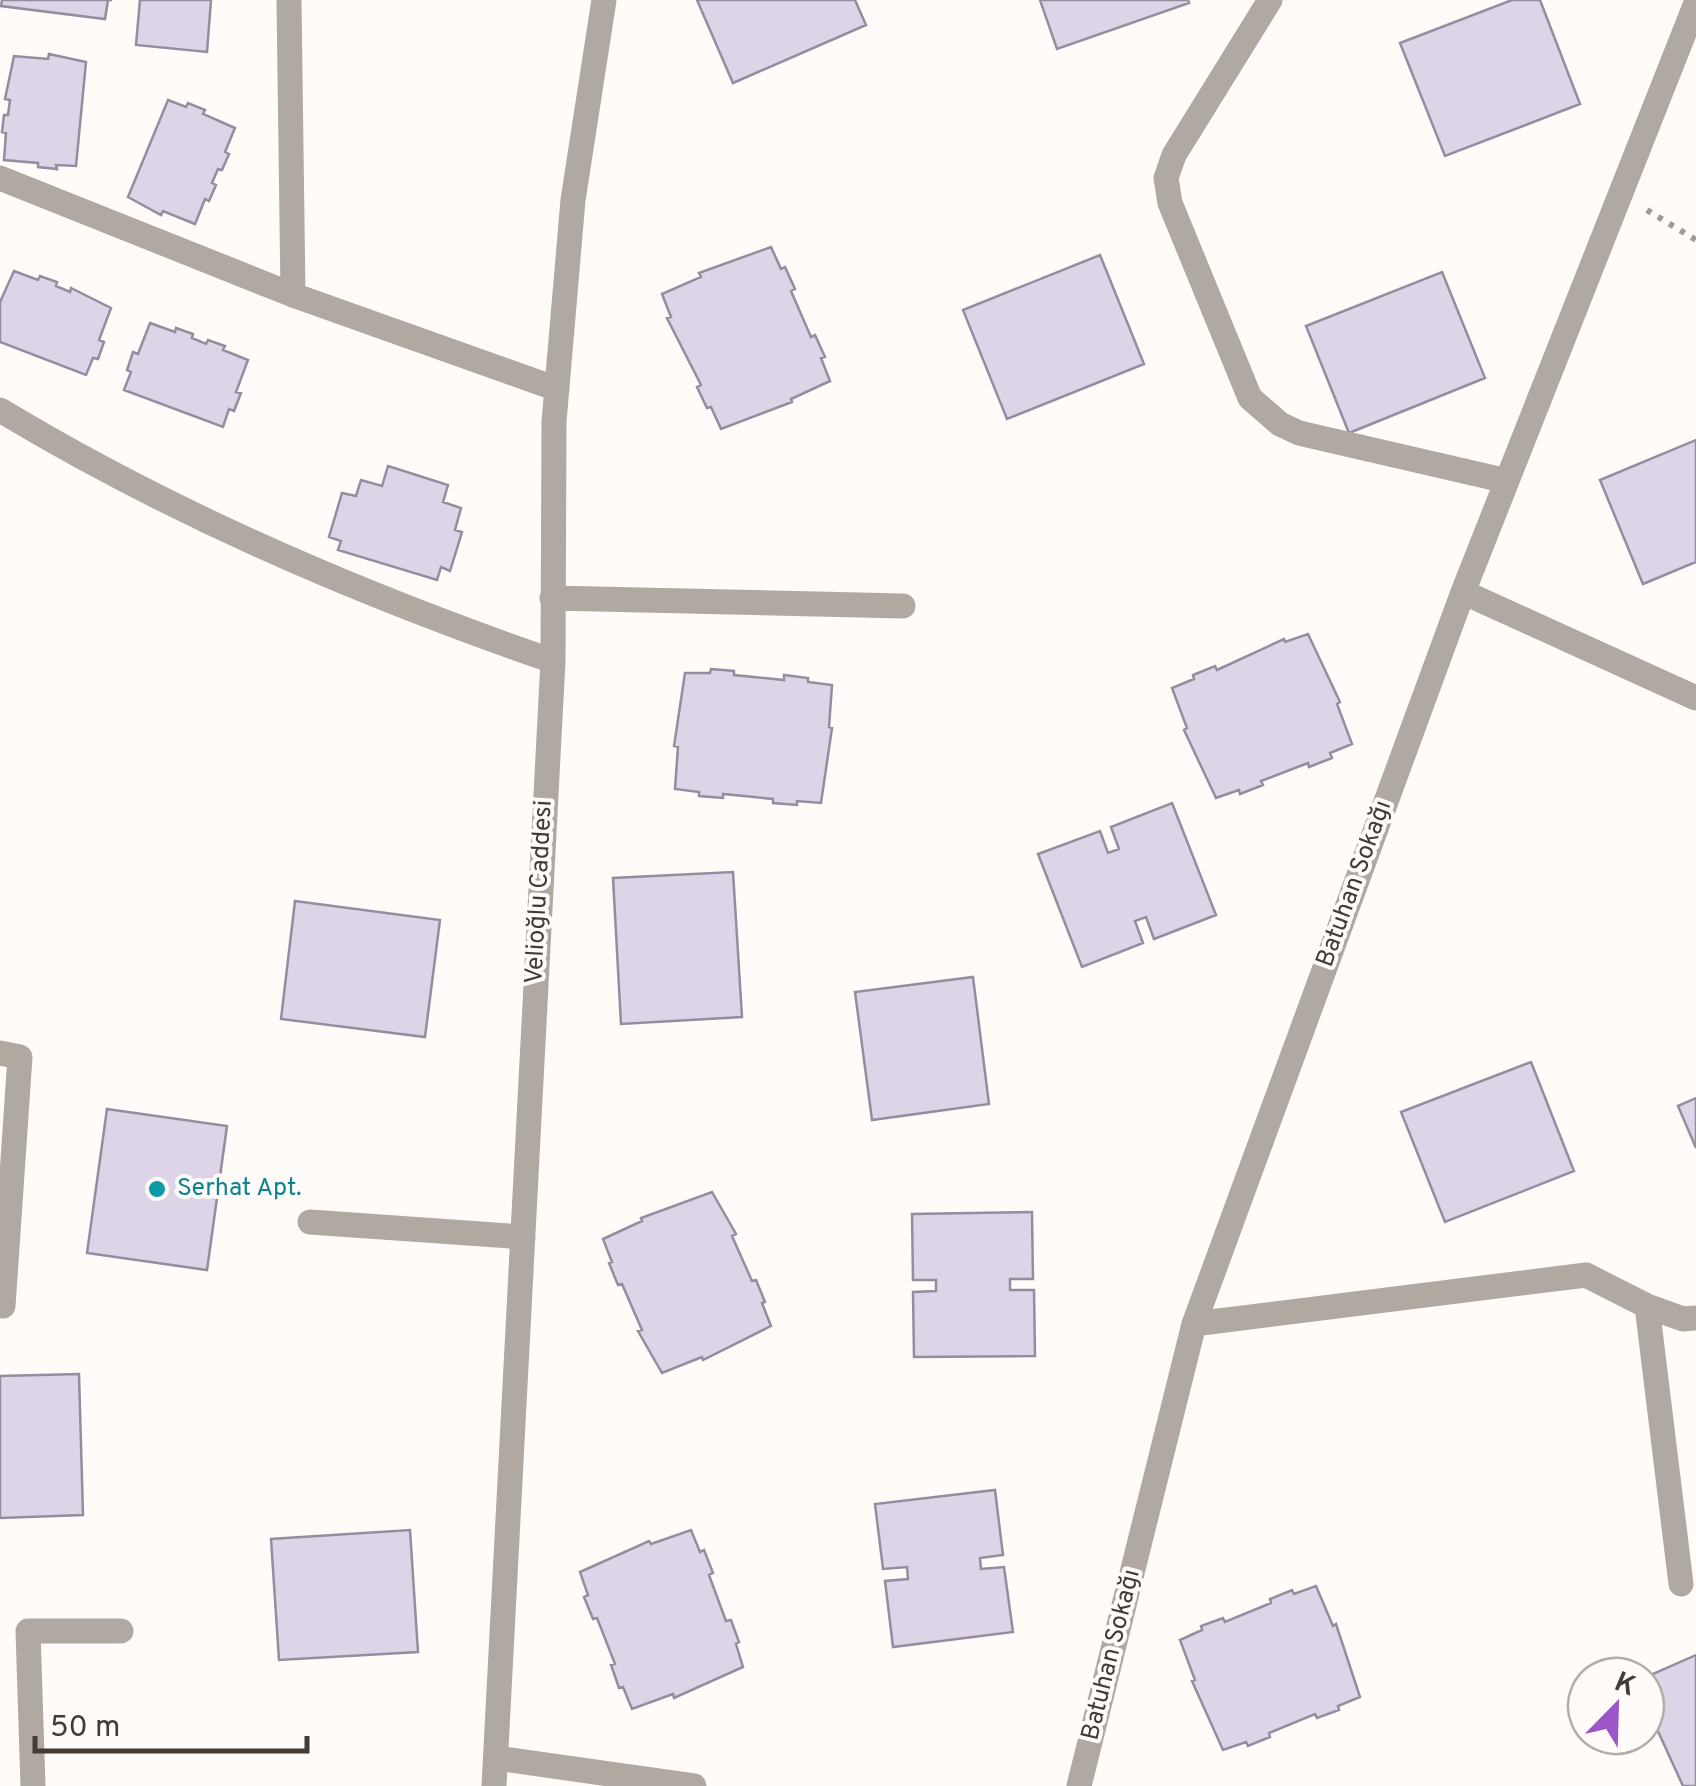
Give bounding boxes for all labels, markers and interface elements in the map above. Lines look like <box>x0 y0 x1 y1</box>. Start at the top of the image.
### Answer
street label: Batuhan Sokağı <box>1310 796 1400 972</box>
street label: Velioğlu Caddesi <box>519 799 561 985</box>
place label: Serhat Apt. <box>177 1173 302 1205</box>
marker: Serhat Apt. <box>146 1178 168 1200</box>
street label: Batuhan Sokağı <box>1075 1566 1149 1744</box>
north arrow <box>1566 1656 1666 1756</box>
text: K <box>1608 1665 1641 1706</box>
scale bar <box>35 1691 308 1753</box>
text: 50 m <box>50 1710 120 1747</box>

